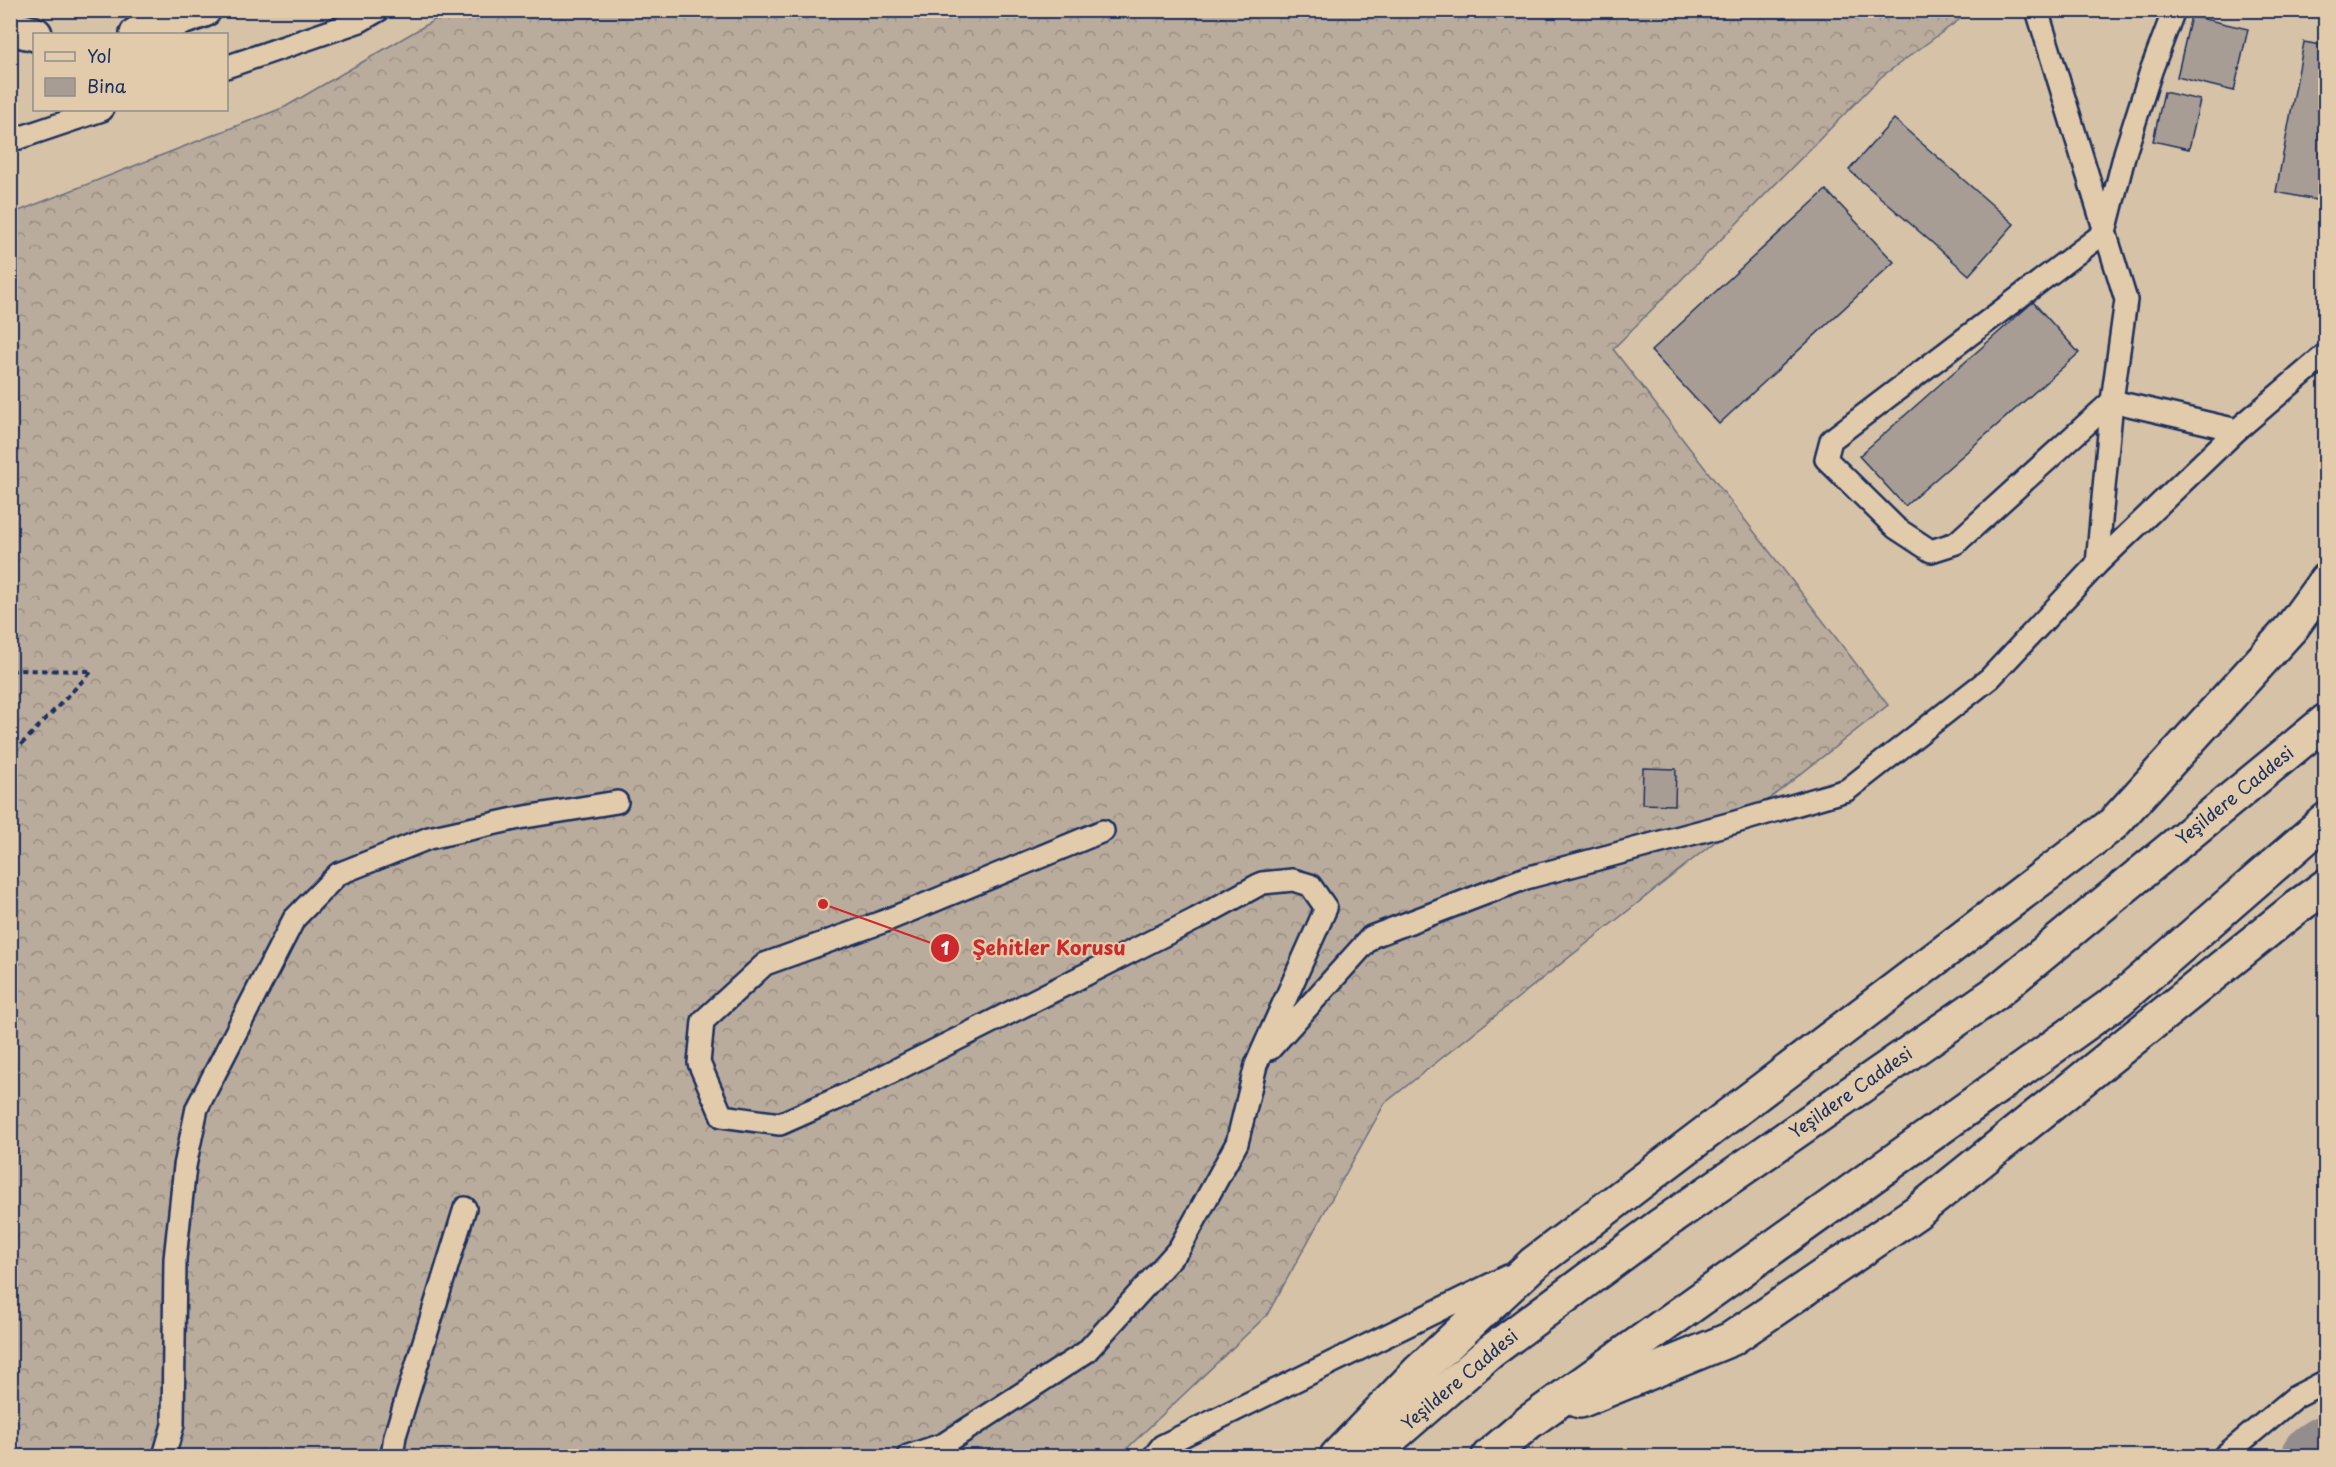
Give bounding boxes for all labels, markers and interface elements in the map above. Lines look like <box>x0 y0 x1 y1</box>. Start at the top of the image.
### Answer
legend <box>33 33 228 111</box>
text: Yol <box>87 42 112 69</box>
text: Bina <box>87 72 127 99</box>
street label: Yeşildere Caddesi <box>2169 739 2299 851</box>
callout: Şehitler Korusu <box>930 929 1139 967</box>
text: Şehitler Korusu <box>972 932 1126 962</box>
text: 1 <box>941 934 950 961</box>
street label: Yeşildere Caddesi <box>1783 1039 1917 1144</box>
street label: Yeşildere Caddesi <box>1395 1322 1523 1436</box>

